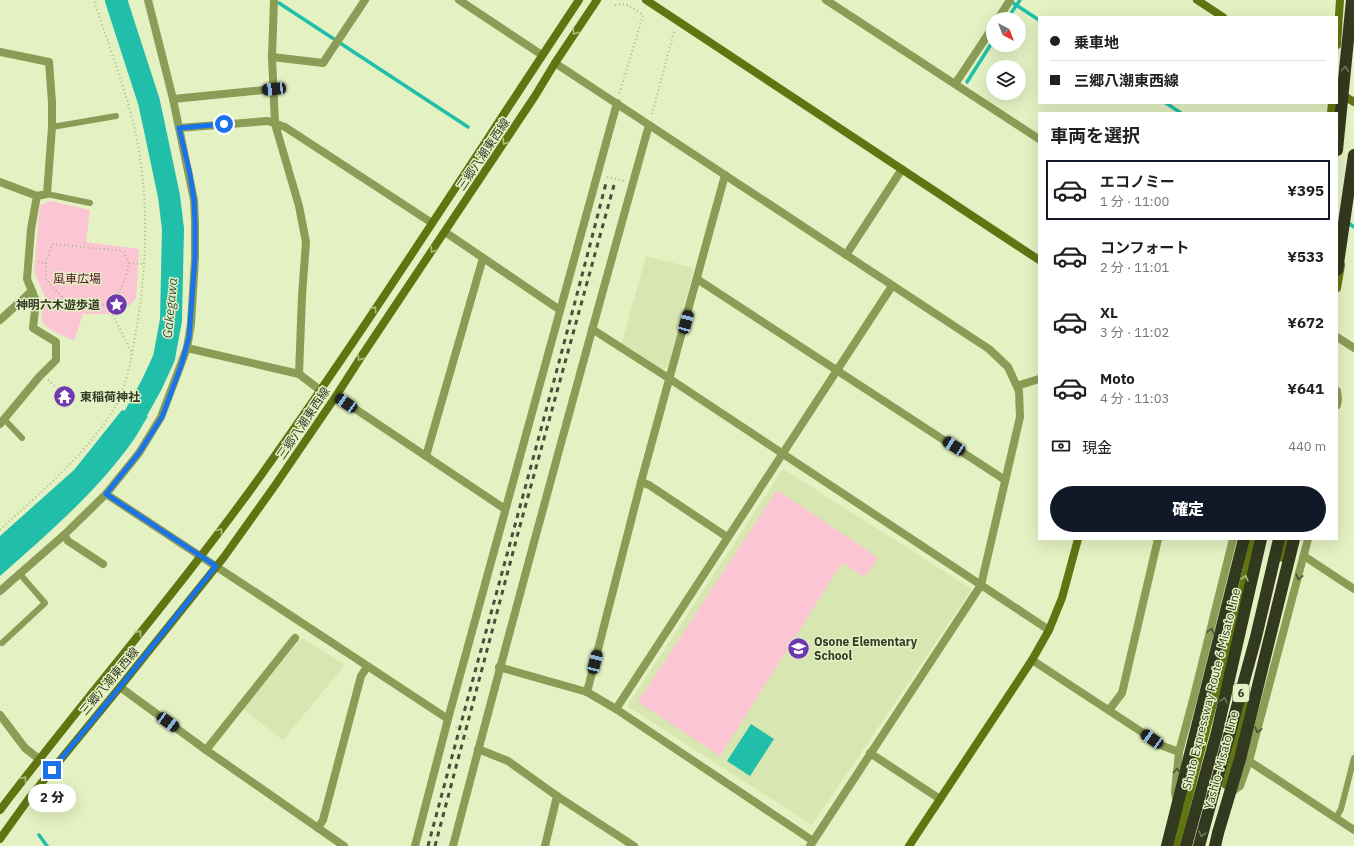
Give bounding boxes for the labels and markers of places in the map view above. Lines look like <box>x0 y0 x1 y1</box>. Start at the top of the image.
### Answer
place icon: 神明六木遊歩道 <box>103 291 129 317</box>
place label: 神明六木遊歩道 <box>16 297 100 312</box>
temple icon: 東稲荷神社 <box>52 383 78 409</box>
place label: 東稲荷神社 <box>80 389 140 404</box>
place label: Osone Elementary School <box>814 634 918 663</box>
school or university icon: Osone Elementary School <box>786 635 812 661</box>

